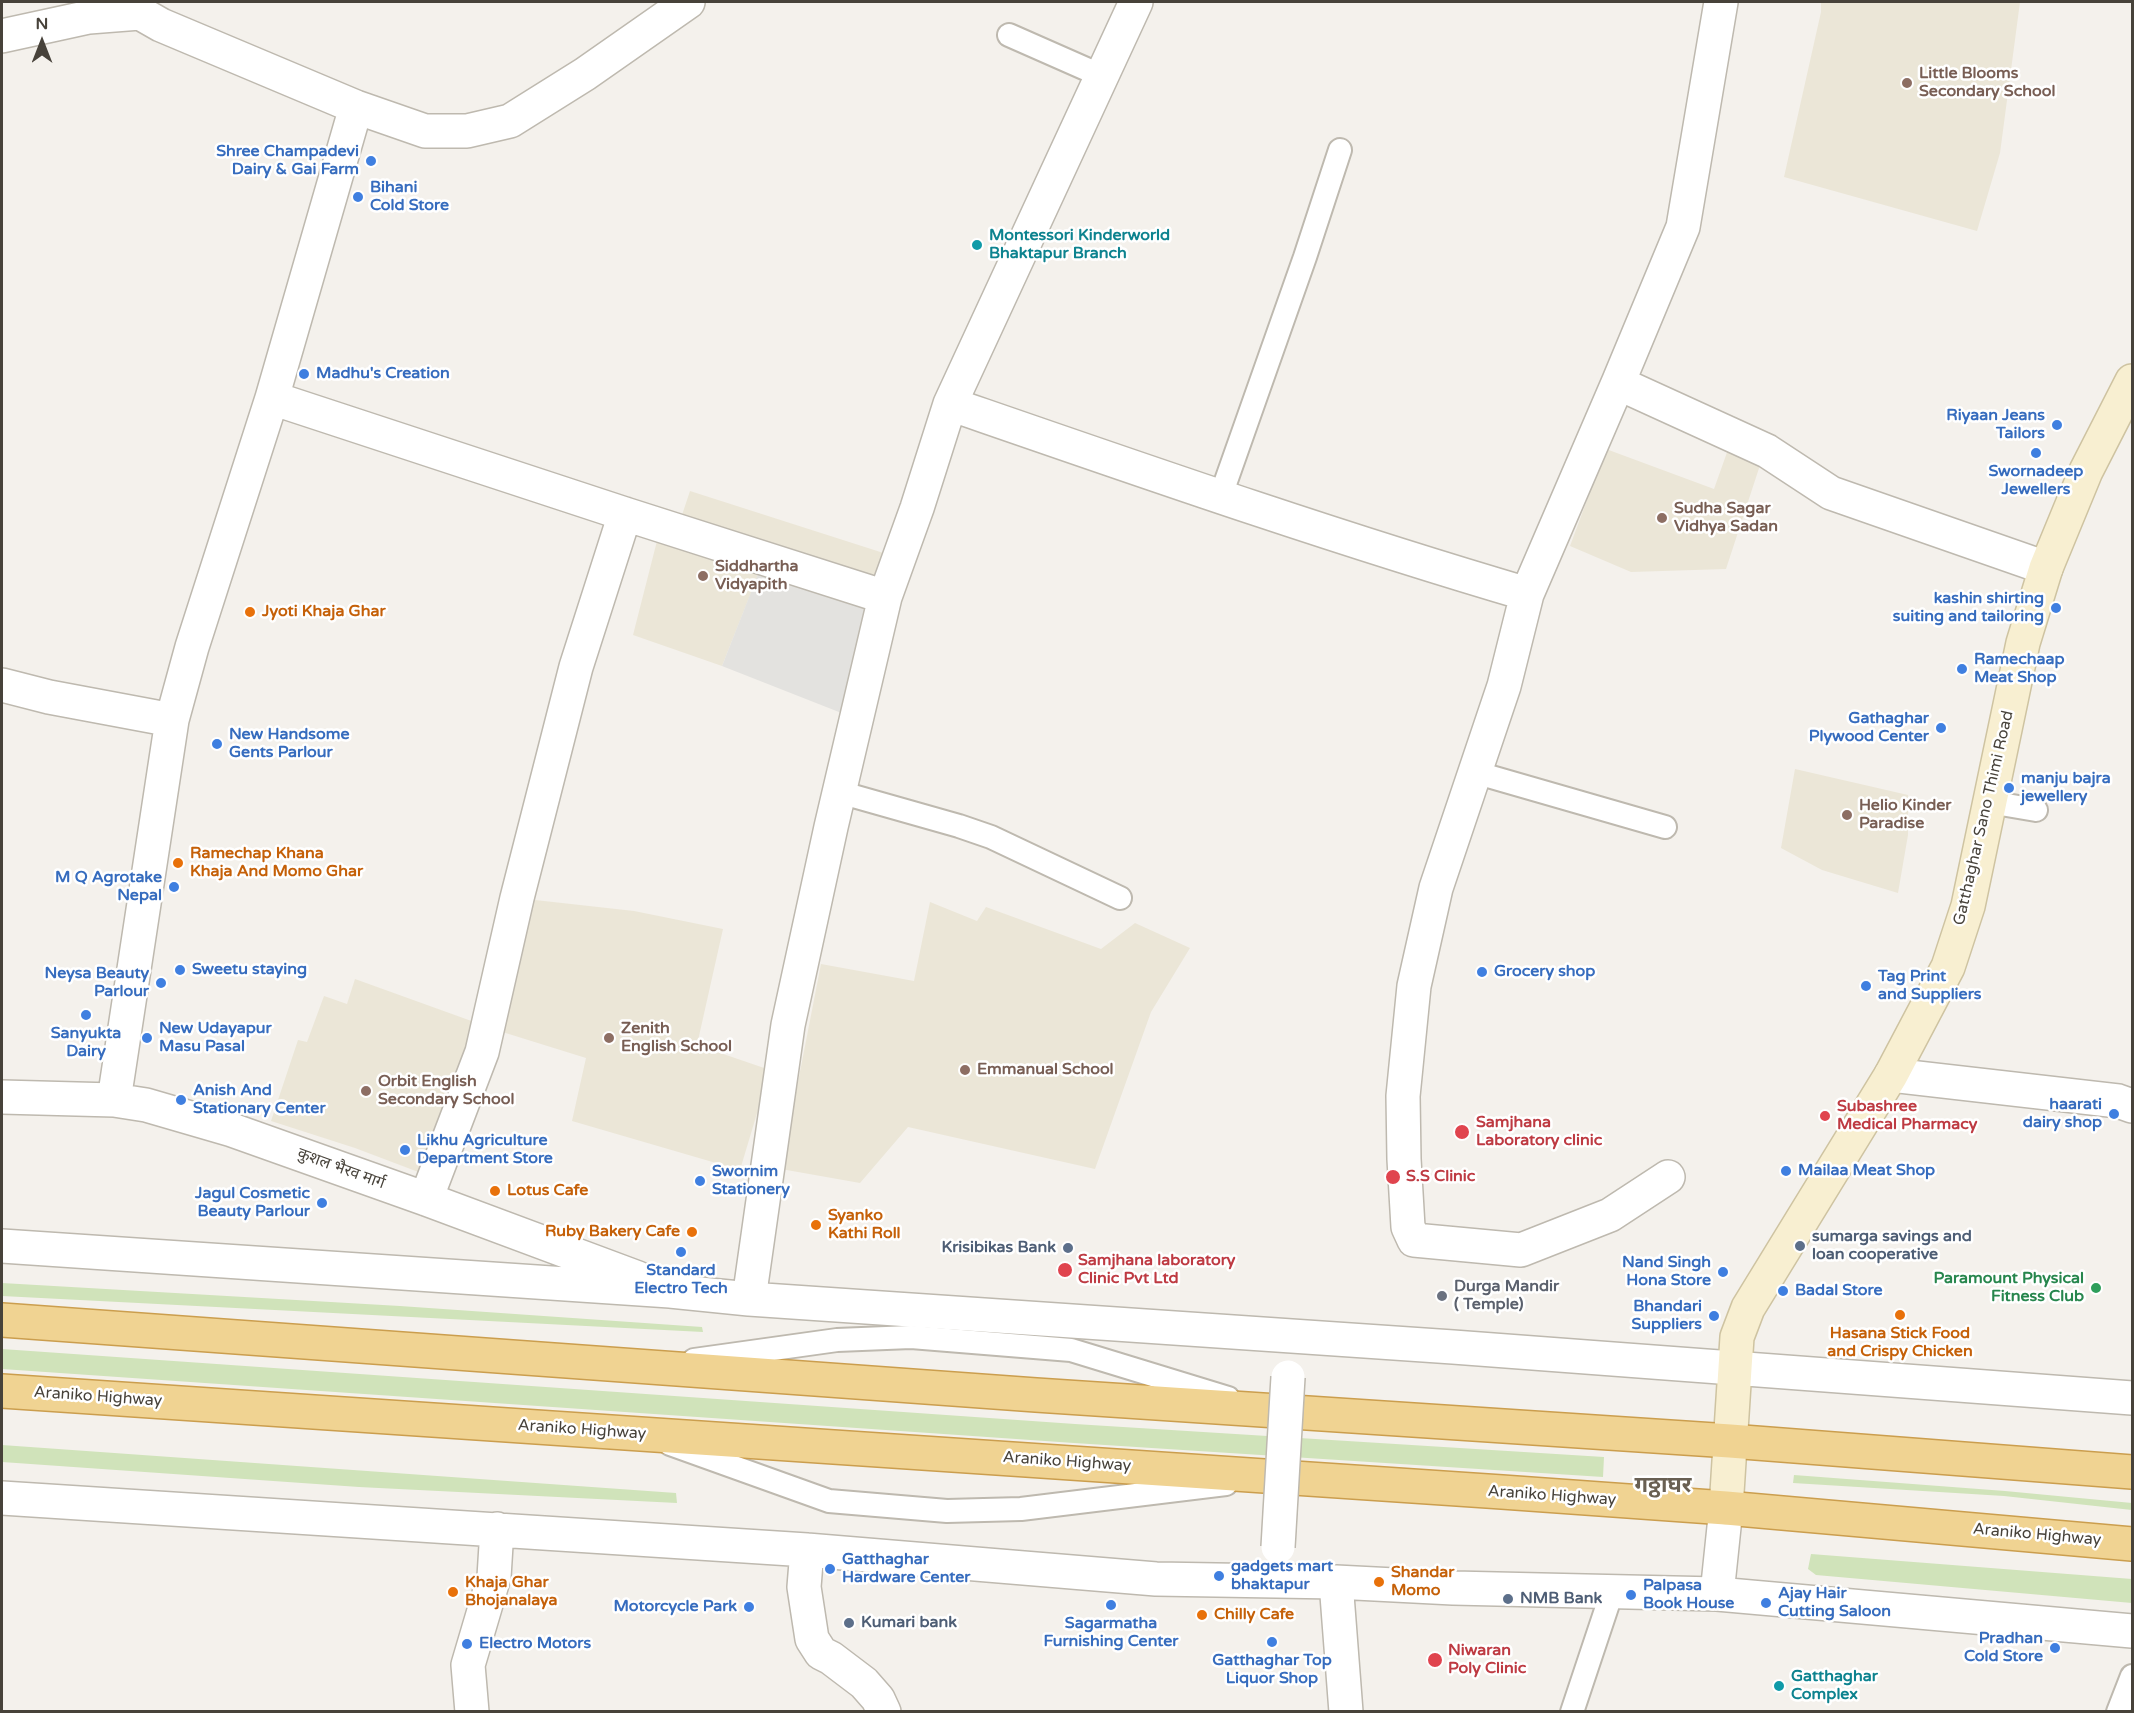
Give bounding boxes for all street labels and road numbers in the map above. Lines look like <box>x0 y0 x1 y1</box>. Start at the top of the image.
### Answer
street label: Gatthaghar Sano Thimi Road <box>1950 709 2018 927</box>
street label: कुशल‌ भैरव मार्ग <box>295 1144 387 1194</box>
street label: Araniko Highway <box>33 1383 163 1411</box>
street label: Araniko Highway <box>517 1416 647 1444</box>
street label: Araniko Highway <box>1002 1448 1132 1476</box>
street label: Araniko Highway <box>1487 1482 1617 1510</box>
street label: Araniko Highway <box>1972 1520 2102 1550</box>

